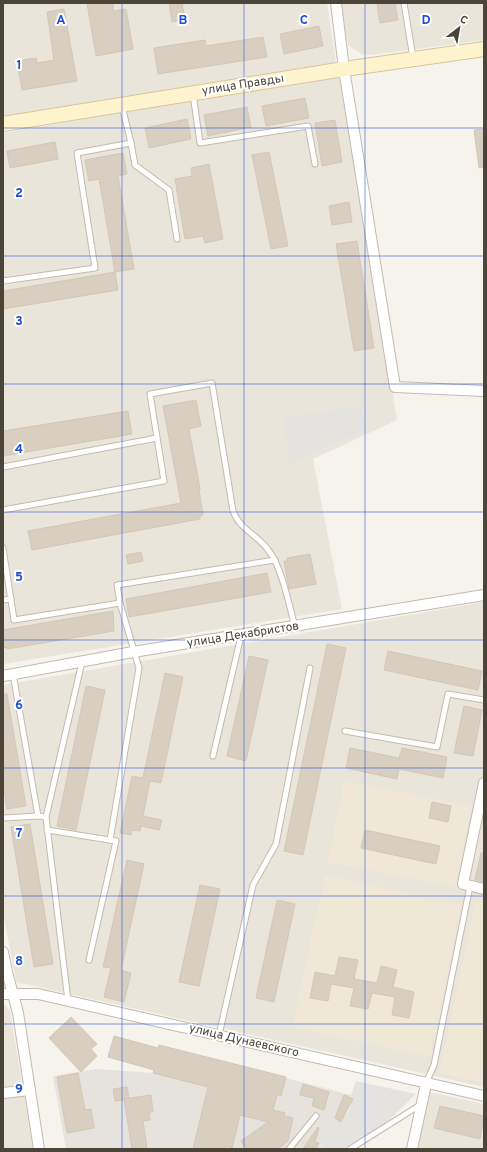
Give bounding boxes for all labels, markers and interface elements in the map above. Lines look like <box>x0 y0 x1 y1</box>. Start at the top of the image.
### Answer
north arrow <box>439 8 479 48</box>
text: С <box>457 12 470 28</box>
text: A <box>56 13 66 29</box>
text: B <box>179 13 188 29</box>
text: C <box>300 13 308 29</box>
text: D <box>421 13 431 29</box>
text: 1 <box>16 58 22 74</box>
street label: улица Правды <box>201 71 285 99</box>
text: 2 <box>15 186 23 202</box>
text: 3 <box>15 314 23 330</box>
text: 4 <box>15 442 23 458</box>
text: 5 <box>15 570 23 586</box>
street label: улица Декабристов <box>186 618 300 652</box>
text: 6 <box>15 698 23 714</box>
text: 7 <box>16 826 23 842</box>
text: 8 <box>15 954 23 970</box>
street label: улица Дунаевского <box>187 1021 301 1061</box>
text: 9 <box>15 1082 23 1098</box>

